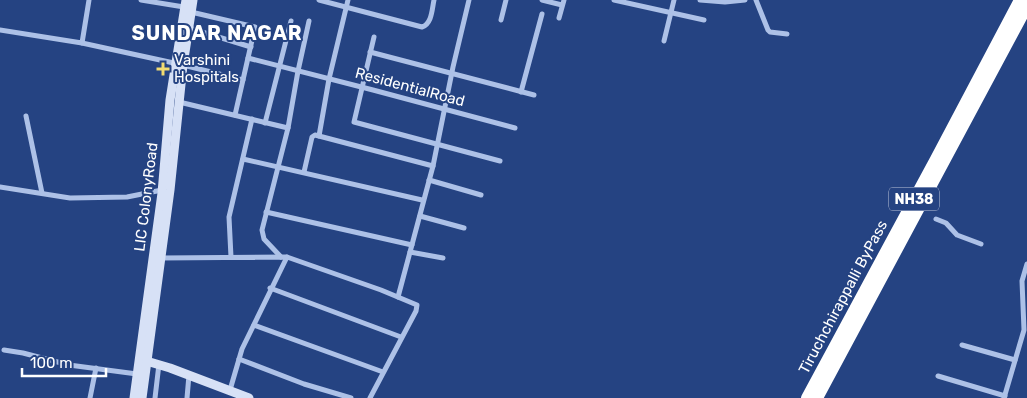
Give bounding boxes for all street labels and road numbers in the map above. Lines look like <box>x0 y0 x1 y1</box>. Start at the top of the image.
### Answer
street label: ResidentialRoad <box>353 64 467 110</box>
street label: LIC ColonyRoad <box>130 141 162 253</box>
road number: NH38 <box>889 188 939 210</box>
street label: Tiruchchirappalli ByPass <box>795 217 891 377</box>

